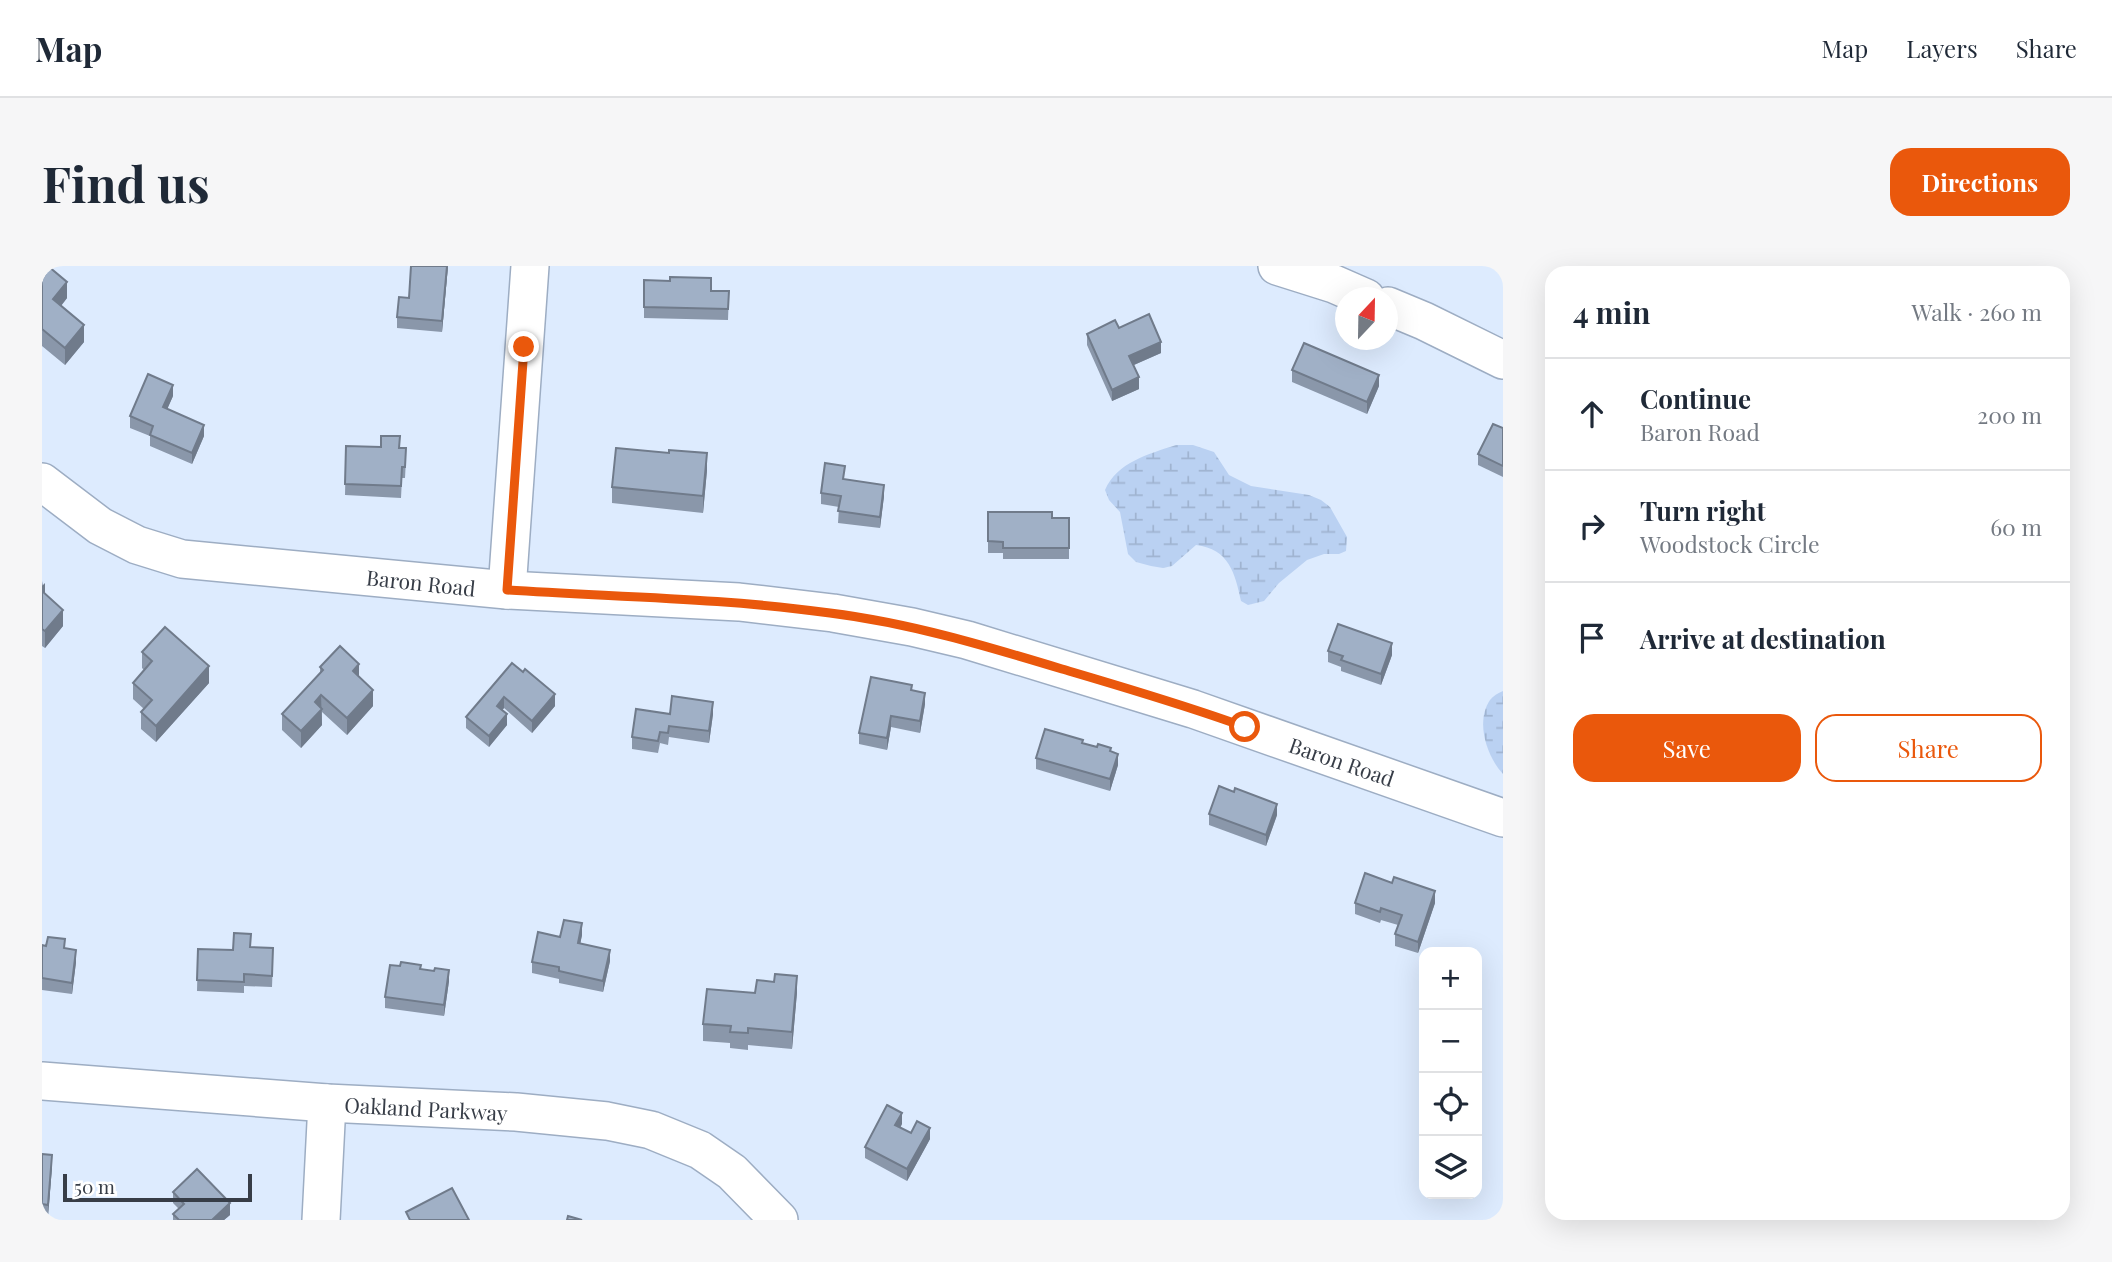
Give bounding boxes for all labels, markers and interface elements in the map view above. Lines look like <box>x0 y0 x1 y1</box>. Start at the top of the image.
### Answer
text: Map <box>35 26 102 70</box>
text: Map <box>1822 32 1868 64</box>
text: Layers <box>1906 32 1978 64</box>
text: Share <box>2016 32 2077 64</box>
button: Directions <box>1890 148 2070 216</box>
text: Find us <box>42 150 210 215</box>
north arrow <box>1335 287 1398 350</box>
text: 4 min <box>1573 292 1651 332</box>
text: Walk · 260 m <box>1912 296 2042 327</box>
route end <box>508 331 539 362</box>
text: Continue <box>1640 381 1751 416</box>
icon: ahead <box>1573 395 1611 433</box>
text: 200 m <box>1977 399 2042 430</box>
text: Baron Road <box>1640 416 1760 447</box>
text: Turn right <box>1640 493 1766 528</box>
icon: right <box>1573 507 1611 545</box>
text: 60 m <box>1990 511 2042 542</box>
text: Woodstock Circle <box>1640 528 1820 559</box>
street label: Baron Road <box>365 562 477 602</box>
icon: arrive <box>1573 619 1611 657</box>
text: Arrive at destination <box>1640 621 1886 656</box>
route start <box>1229 711 1260 742</box>
button: Save <box>1573 714 1801 782</box>
button: Share <box>1815 714 2042 782</box>
street label: Baron Road <box>1286 730 1398 792</box>
map controls <box>1419 947 1482 1199</box>
button: + <box>1419 947 1482 1010</box>
button: − <box>1419 1010 1482 1073</box>
button: locate <box>1419 1073 1482 1136</box>
street label: Oakland Parkway <box>344 1090 509 1126</box>
button: layers <box>1419 1136 1482 1199</box>
scale bar <box>63 1171 252 1203</box>
text: 50 m <box>74 1173 115 1199</box>

